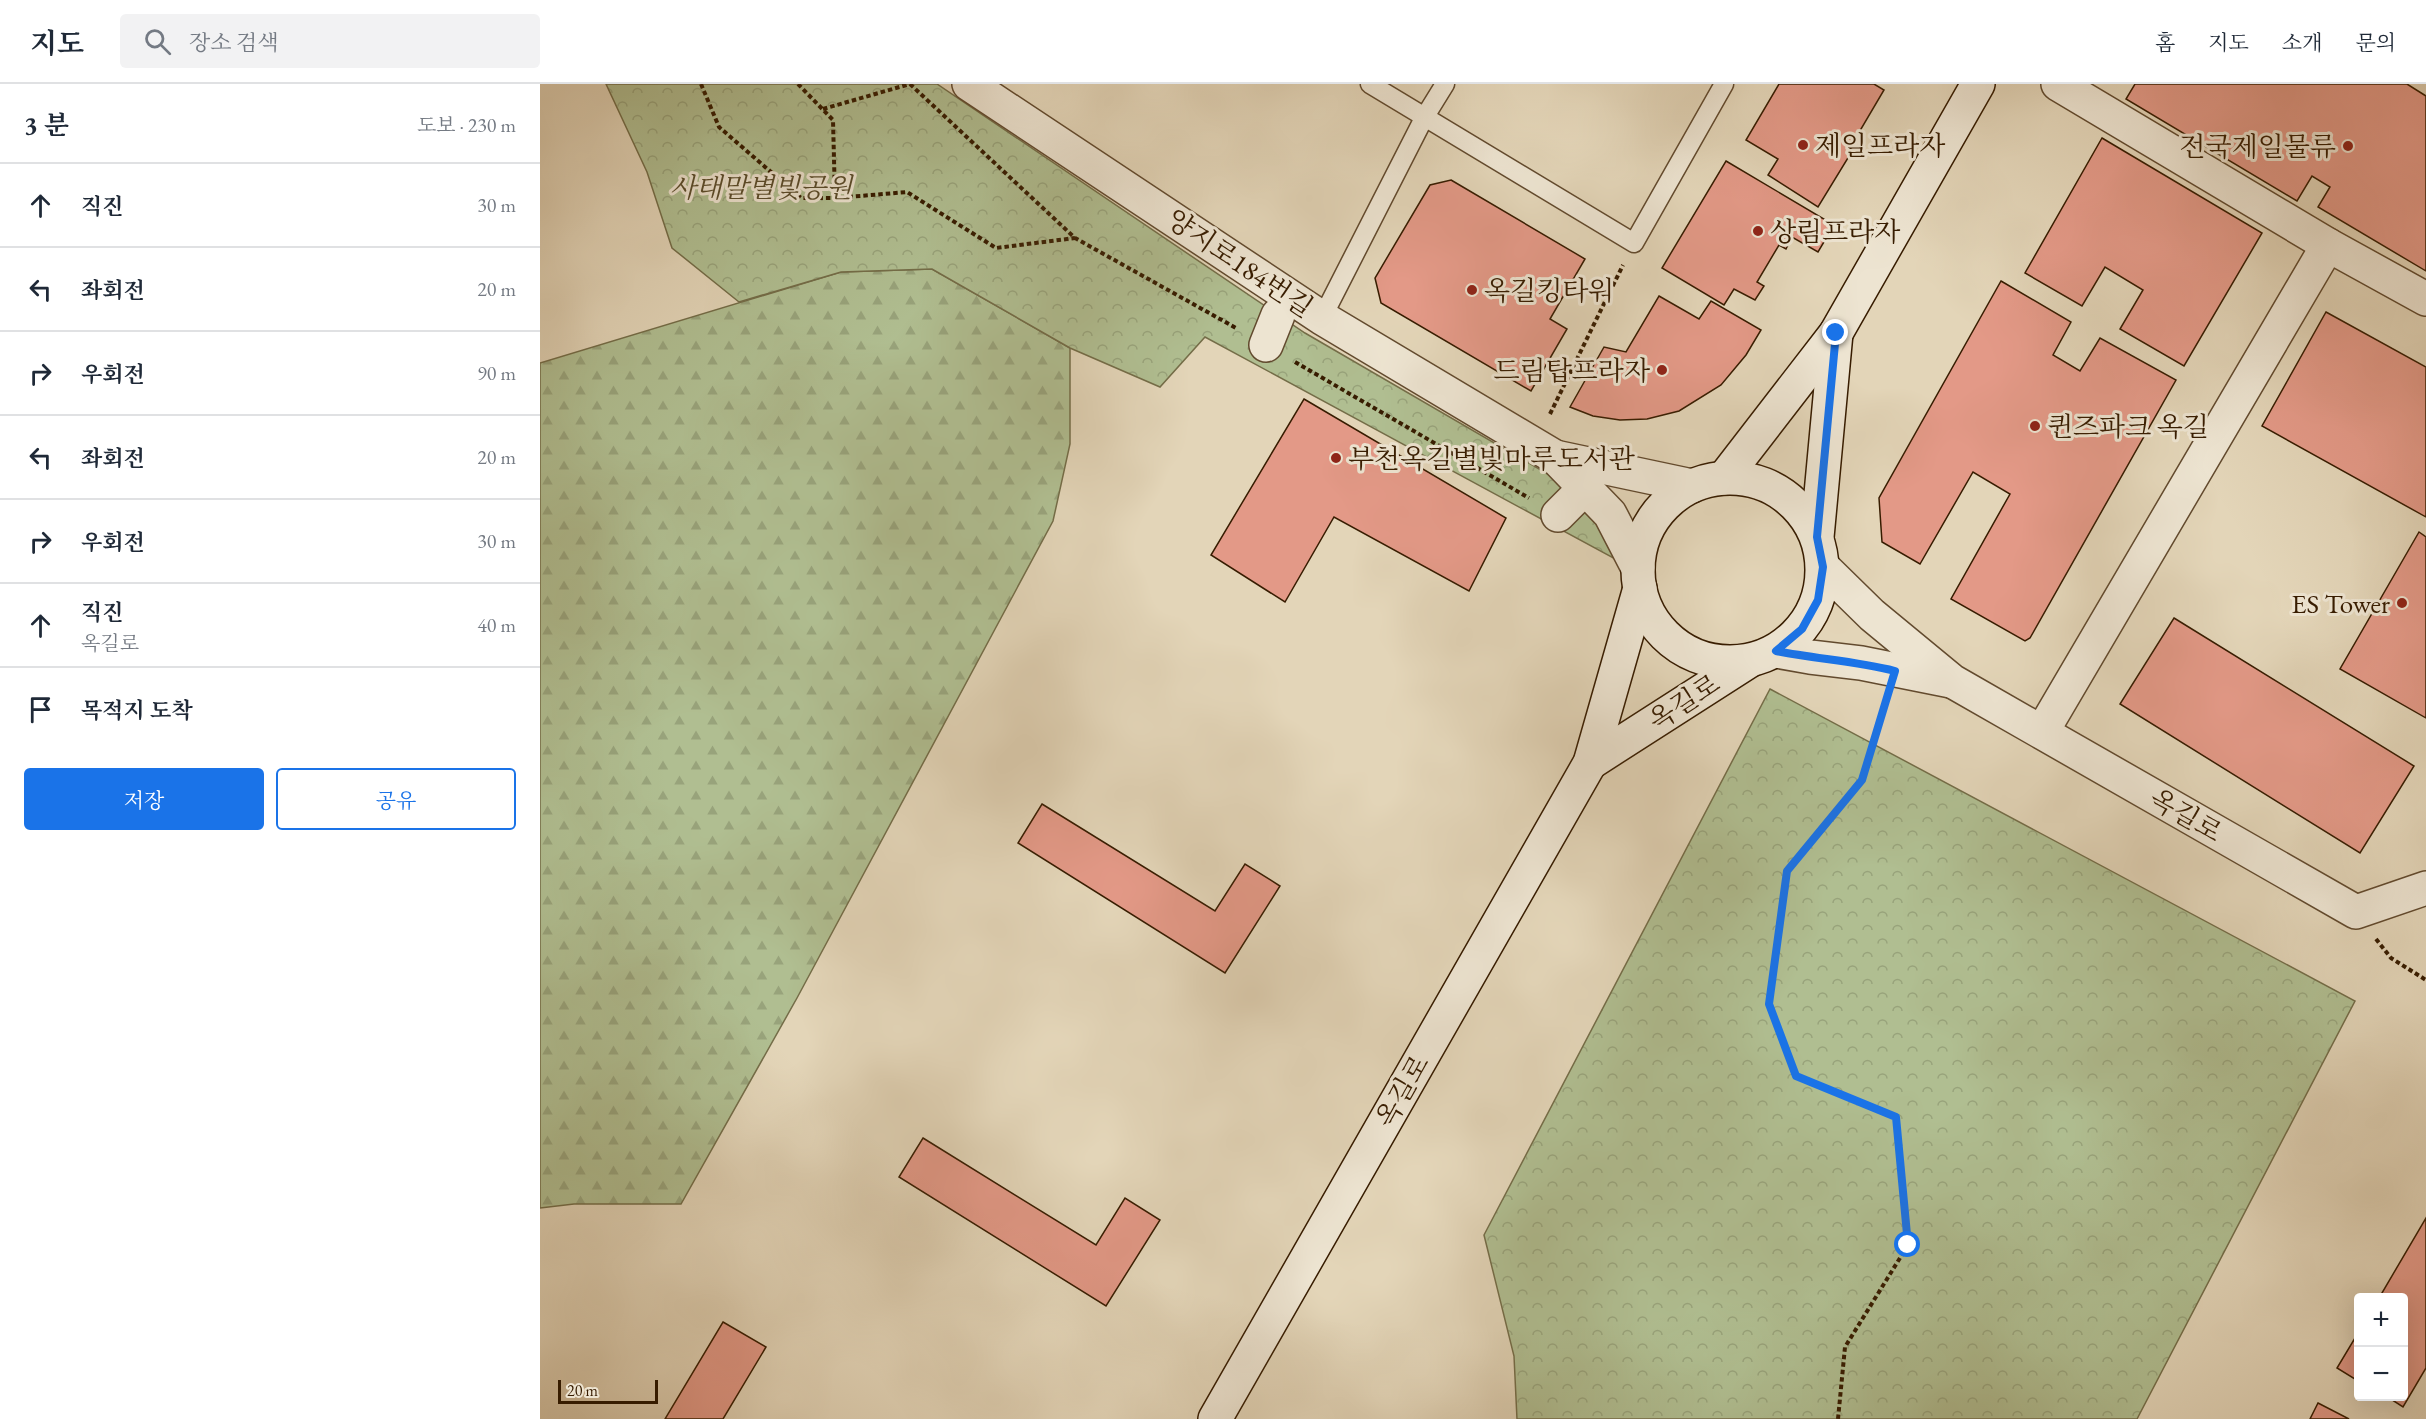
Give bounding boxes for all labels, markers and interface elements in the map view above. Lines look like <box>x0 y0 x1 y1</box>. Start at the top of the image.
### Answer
search box <box>120 14 540 68</box>
text: 지도 <box>30 25 84 61</box>
icon: search <box>141 25 174 58</box>
text: 장소 검색 <box>189 28 279 57</box>
text: 홈 <box>2155 29 2175 56</box>
text: 지도 <box>2208 29 2249 56</box>
text: 소개 <box>2282 29 2322 56</box>
text: 문의 <box>2355 29 2396 56</box>
text: 3 분 <box>24 108 69 142</box>
text: 도보 · 230 m <box>417 112 516 138</box>
place label: 제일프라자 <box>1815 128 1945 163</box>
place label: 전국제일물류 <box>2180 129 2336 164</box>
marker: 제일프라자 <box>1796 138 1810 152</box>
marker: 전국제일물류 <box>2341 139 2355 153</box>
park label: 사태말별빛공원 <box>670 170 854 205</box>
icon: ahead <box>24 189 57 222</box>
text: 직진 <box>81 192 124 221</box>
text: 30 m <box>477 192 516 218</box>
street label: 양지로184번길 <box>1160 201 1320 325</box>
place label: 상림프라자 <box>1770 214 1900 249</box>
marker: 상림프라자 <box>1751 224 1765 238</box>
icon: left <box>24 273 57 306</box>
place label: 옥길킹타워 <box>1484 273 1614 308</box>
text: 좌회전 <box>81 276 145 305</box>
text: 20 m <box>477 276 516 302</box>
marker: 옥길킹타워 <box>1465 283 1479 297</box>
route end <box>1822 319 1848 345</box>
place label: 드림탑프라자 <box>1494 353 1650 388</box>
icon: right <box>24 357 57 390</box>
text: 우회전 <box>81 360 145 389</box>
text: 90 m <box>477 360 516 386</box>
marker: 드림탑프라자 <box>1655 363 1669 377</box>
place label: 퀸즈파크 옥길 <box>2047 409 2209 444</box>
marker: 퀸즈파크 옥길 <box>2028 419 2042 433</box>
icon: left <box>24 441 57 474</box>
place label: 부천옥길별빛마루도서관 <box>1348 441 1636 476</box>
text: 좌회전 <box>81 444 145 473</box>
text: 20 m <box>477 444 516 470</box>
marker: 부천옥길별빛마루도서관 <box>1329 451 1343 465</box>
icon: right <box>24 525 57 558</box>
text: 우회전 <box>81 528 145 557</box>
text: 30 m <box>477 528 516 554</box>
place label: ES Tower <box>2291 586 2390 621</box>
marker: ES Tower <box>2395 596 2409 610</box>
text: 직진 <box>81 598 124 627</box>
icon: ahead <box>24 609 57 642</box>
text: 40 m <box>477 612 516 638</box>
text: 옥길로 <box>81 630 139 656</box>
street label: 옥길로 <box>1642 666 1726 738</box>
icon: arrive <box>24 693 57 726</box>
text: 목적지 도착 <box>81 696 192 725</box>
button: 저장 <box>24 768 264 830</box>
button: 공유 <box>276 768 516 830</box>
street label: 옥길로 <box>2143 780 2229 850</box>
street label: 옥길로 <box>1367 1048 1437 1134</box>
route start <box>1894 1231 1920 1257</box>
map controls <box>2354 1293 2408 1401</box>
button: + <box>2354 1293 2408 1347</box>
button: − <box>2354 1347 2408 1401</box>
scale bar <box>558 1377 658 1404</box>
text: 20 m <box>567 1380 598 1401</box>

